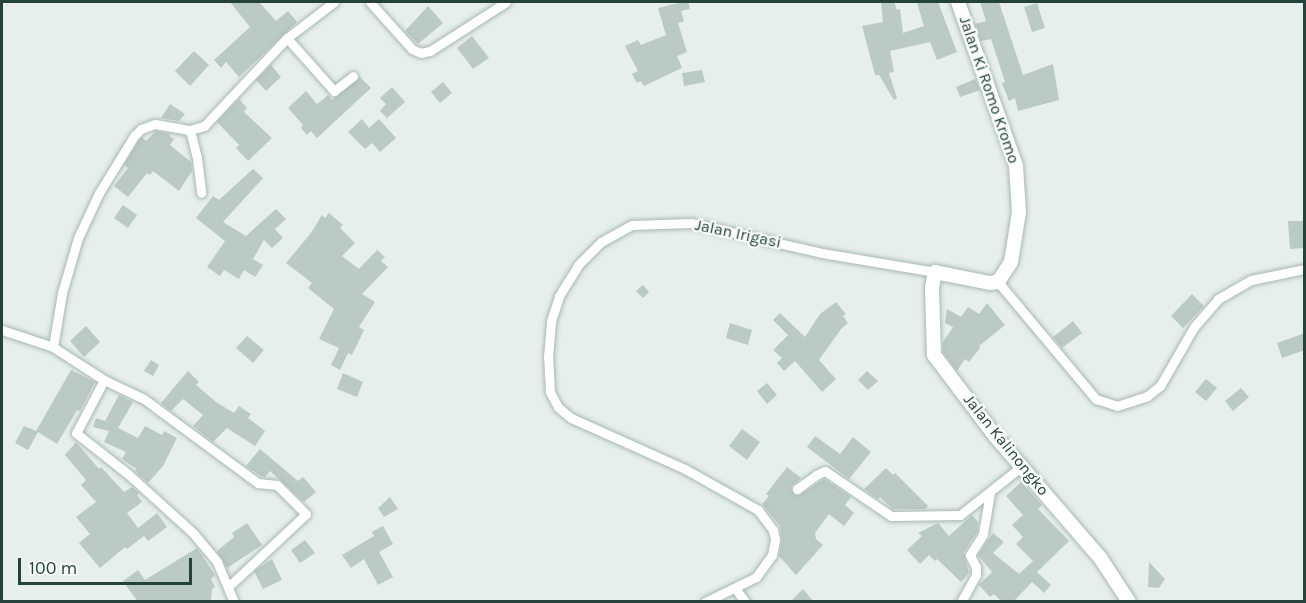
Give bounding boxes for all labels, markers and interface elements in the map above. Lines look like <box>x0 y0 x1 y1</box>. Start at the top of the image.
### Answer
street label: Jalan Ki Romo Kromo <box>955 14 1023 166</box>
street label: Jalan Irigasi <box>693 215 783 253</box>
street label: Jalan Kalinongko <box>959 391 1053 499</box>
scale bar <box>21 546 195 584</box>
text: 100 m <box>29 557 77 579</box>

